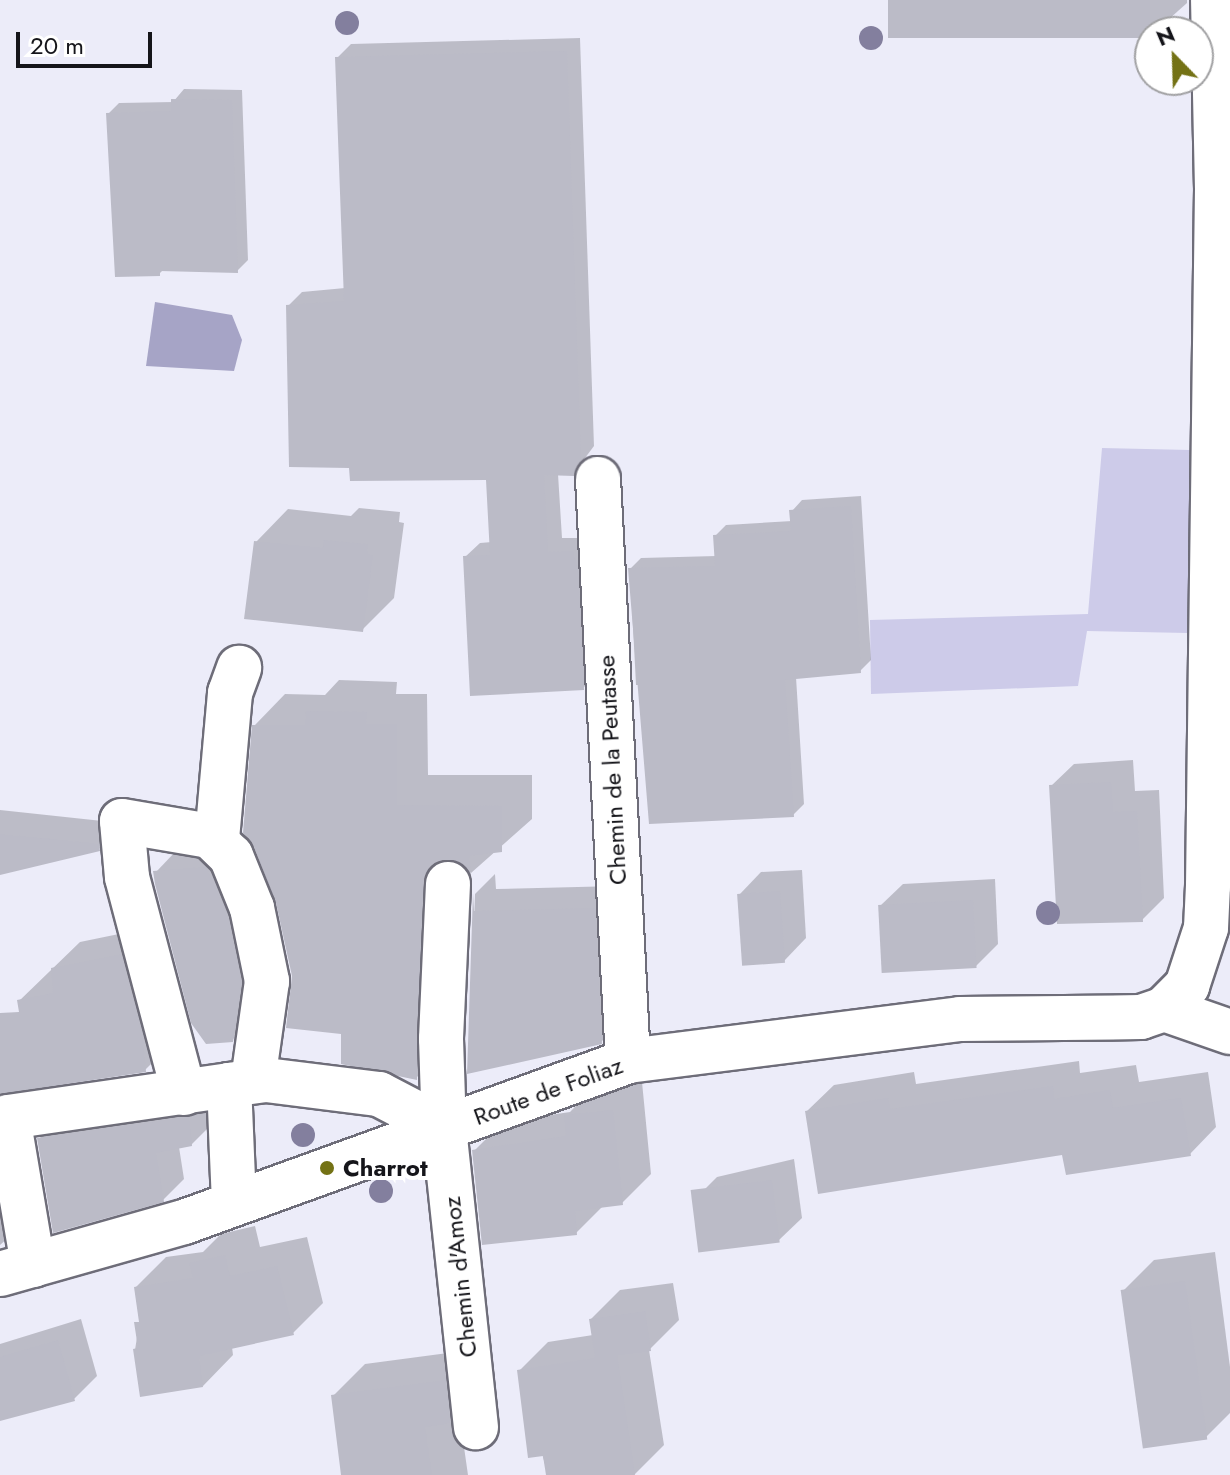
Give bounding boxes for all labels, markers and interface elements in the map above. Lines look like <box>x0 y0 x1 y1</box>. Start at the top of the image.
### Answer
scale bar <box>20 16 156 66</box>
north arrow <box>1134 16 1214 96</box>
text: N <box>1151 18 1180 54</box>
text: 20 m <box>30 28 84 63</box>
street label: Chemin de la Peutasse <box>592 654 632 886</box>
street label: Route de Foliaz <box>470 1051 626 1131</box>
place label: Charrot <box>343 1154 428 1182</box>
marker: Charrot <box>318 1159 336 1177</box>
street label: Chemin d'Amoz <box>437 1195 483 1359</box>

